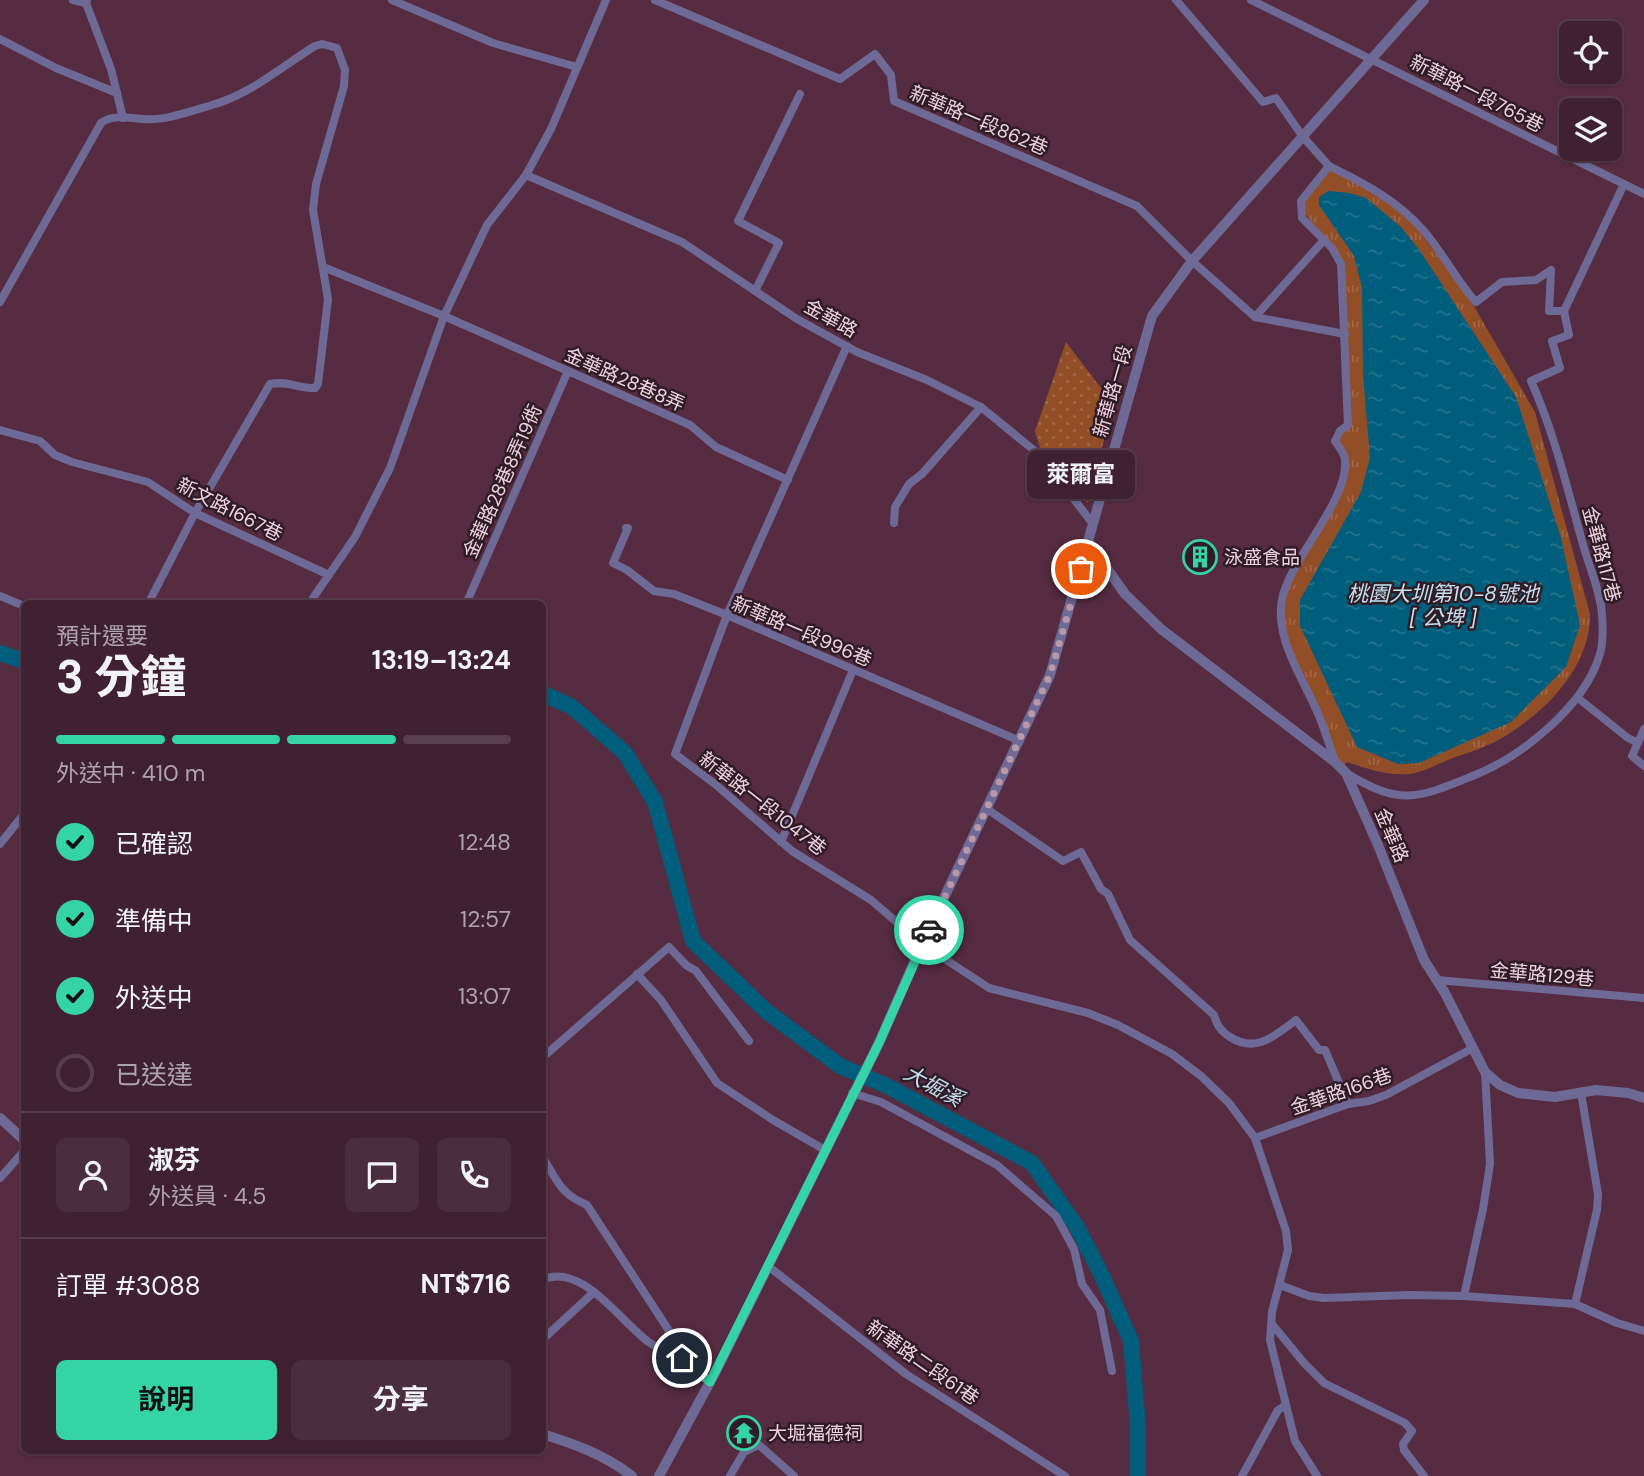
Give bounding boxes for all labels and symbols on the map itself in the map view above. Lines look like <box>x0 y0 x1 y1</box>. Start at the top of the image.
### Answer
street label: 新華路一段765巷 <box>1406 49 1548 138</box>
street label: 新華路一段862巷 <box>906 80 1052 161</box>
street label: 金華路 <box>800 294 862 343</box>
street label: 金華路28巷8弄 <box>561 342 689 417</box>
street label: 新華路一段 <box>1087 342 1138 440</box>
street label: 金華路28巷8弄19衖 <box>457 400 548 562</box>
callout: 萊爾富 <box>1027 450 1135 499</box>
street label: 新文路1667巷 <box>173 472 287 547</box>
street label: 金華路117巷 <box>1577 504 1626 605</box>
building icon: 泳盛食品 <box>1181 538 1219 576</box>
pin <box>1051 539 1111 599</box>
place label: 泳盛食品 <box>1224 545 1300 570</box>
water label: 桃園大圳第10-8號池 [ 公埤 ] <box>1347 580 1541 632</box>
street label: 新華路一段996巷 <box>728 591 876 672</box>
street label: 新華路一段1047巷 <box>694 746 831 861</box>
street label: 金華路 <box>1369 804 1414 866</box>
courier <box>894 895 964 965</box>
street label: 金華路129巷 <box>1489 957 1595 992</box>
water label: 大堀溪 <box>899 1059 970 1115</box>
street label: 金華路166巷 <box>1287 1062 1395 1121</box>
street label: 新華路二段61巷 <box>862 1314 984 1410</box>
pin <box>652 1328 712 1388</box>
temple icon: 大堀福德祠 <box>725 1414 763 1452</box>
place label: 大堀福德祠 <box>768 1421 863 1446</box>

